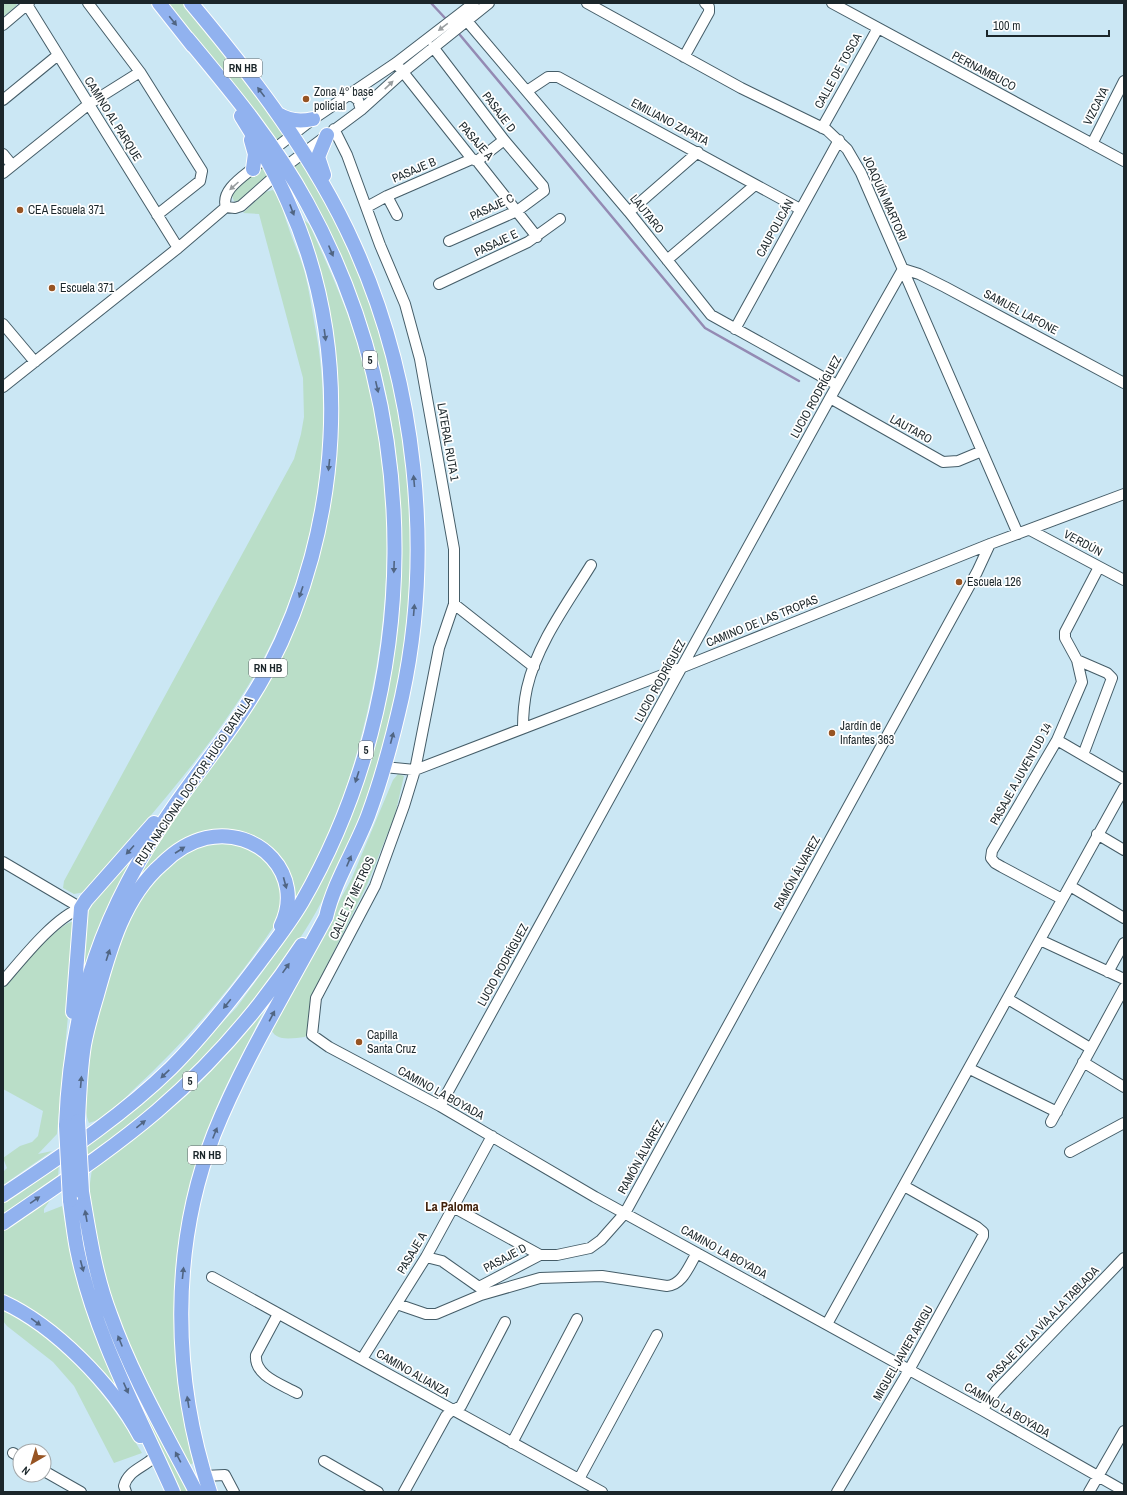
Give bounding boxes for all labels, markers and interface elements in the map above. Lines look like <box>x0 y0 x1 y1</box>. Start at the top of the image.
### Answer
scale bar <box>987 12 1109 38</box>
one-way arrow <box>168 15 177 26</box>
text: 100 m <box>993 18 1020 34</box>
one-way arrow <box>438 23 449 31</box>
street label: CALLE DE TOSCA <box>811 30 866 112</box>
street label: PERNAMBUCO <box>949 47 1019 95</box>
road number: RN HB <box>224 59 262 77</box>
street label: CAMINO AL PARQUE <box>81 74 145 164</box>
one-way arrow <box>384 80 394 89</box>
place label: Zona 4° base policial <box>314 84 374 114</box>
street label: VIZCAYA <box>1080 84 1113 128</box>
one-way arrow <box>257 86 265 97</box>
street label: PASAJE D <box>479 88 519 136</box>
marker: Zona 4° base policial <box>301 94 311 104</box>
street label: EMILIANO ZAPATA <box>628 95 712 149</box>
street label: PASAJE A <box>455 118 497 164</box>
street label: PASAJE B <box>390 153 439 186</box>
street label: JOAQUÍN MARTORI <box>859 153 911 243</box>
one-way arrow <box>229 181 239 190</box>
street label: PASAJE C <box>467 190 517 224</box>
street label: LAUTARO <box>626 191 668 237</box>
street label: CAUPOLICÁN <box>752 196 798 260</box>
place label: CEA Escuela 371 <box>28 202 105 218</box>
marker: CEA Escuela 371 <box>15 205 25 215</box>
one-way arrow <box>289 205 295 217</box>
street label: PASAJE E <box>472 226 520 260</box>
one-way arrow <box>328 245 334 257</box>
place label: Escuela 371 <box>60 280 115 296</box>
marker: Escuela 371 <box>47 283 57 293</box>
street label: SAMUEL LAFONE <box>981 286 1061 338</box>
one-way arrow <box>322 329 329 342</box>
road number: 5 <box>363 351 377 369</box>
street label: LUCIO RODRÍGUEZ <box>787 353 845 441</box>
one-way arrow <box>374 381 380 393</box>
street label: LATERAL RUTA 1 <box>433 402 463 483</box>
street label: LAUTARO <box>887 411 935 447</box>
one-way arrow <box>325 459 332 471</box>
one-way arrow <box>411 475 418 487</box>
street label: VERDÚN <box>1061 526 1105 560</box>
one-way arrow <box>391 561 398 573</box>
place label: Escuela 126 <box>967 574 1021 590</box>
marker: Escuela 126 <box>954 577 964 587</box>
one-way arrow <box>298 586 304 598</box>
street label: CAMINO DE LAS TROPAS <box>704 591 821 651</box>
one-way arrow <box>411 604 418 616</box>
street label: LUCIO RODRÍGUEZ <box>631 637 689 725</box>
road number: RN HB <box>249 659 287 677</box>
street label: RUTA NACIONAL DOCTOR HUGO BATALLA <box>131 693 257 868</box>
place label: Jardín de Infantes 363 <box>840 718 894 748</box>
street label: PASAJE A JUVENTUD 14 <box>986 720 1056 828</box>
marker: Jardín de Infantes 363 <box>827 728 837 738</box>
one-way arrow <box>389 732 395 744</box>
road number: 5 <box>359 741 373 759</box>
one-way arrow <box>354 771 360 783</box>
street label: RAMÓN ÁLVAREZ <box>770 833 824 913</box>
one-way arrow <box>125 845 134 856</box>
one-way arrow <box>175 846 185 854</box>
street label: CALLE 17 METROS <box>326 854 378 942</box>
one-way arrow <box>346 855 352 866</box>
one-way arrow <box>282 877 288 889</box>
street label: LUCIO RODRÍGUEZ <box>474 921 532 1009</box>
one-way arrow <box>106 949 112 961</box>
one-way arrow <box>282 963 290 974</box>
one-way arrow <box>223 999 232 1010</box>
one-way arrow <box>269 1010 275 1022</box>
place label: Capilla Santa Cruz <box>367 1027 416 1057</box>
marker: Capilla Santa Cruz <box>354 1037 364 1047</box>
street label: CAMINO LA BOYADA <box>395 1063 488 1124</box>
one-way arrow <box>160 1069 170 1078</box>
road number: 5 <box>183 1072 197 1090</box>
one-way arrow <box>77 1076 84 1088</box>
street label: RAMÓN ÁLVAREZ <box>614 1117 668 1197</box>
one-way arrow <box>135 1120 146 1129</box>
one-way arrow <box>212 1126 218 1138</box>
road number: RN HB <box>188 1146 226 1164</box>
one-way arrow <box>29 1197 41 1204</box>
district label: La Paloma <box>425 1198 479 1215</box>
one-way arrow <box>83 1210 89 1222</box>
street label: CAMINO LA BOYADA <box>678 1222 771 1283</box>
street label: PASAJE A <box>393 1229 431 1277</box>
street label: PASAJE D <box>481 1240 529 1276</box>
one-way arrow <box>79 1260 85 1272</box>
street label: PASAJE DE LA VÍA A LA TABLADA <box>983 1262 1103 1385</box>
one-way arrow <box>180 1267 187 1279</box>
street label: MIGUEL JAVIER ARIGU <box>869 1303 937 1403</box>
one-way arrow <box>31 1318 42 1326</box>
one-way arrow <box>117 1335 123 1347</box>
street label: CAMINO ALIANZA <box>373 1345 453 1401</box>
street label: CAMINO LA BOYADA <box>961 1379 1053 1441</box>
one-way arrow <box>123 1382 130 1394</box>
one-way arrow <box>185 1396 191 1409</box>
north arrow <box>12 1443 52 1483</box>
one-way arrow <box>175 1452 181 1463</box>
text: N <box>19 1463 33 1478</box>

